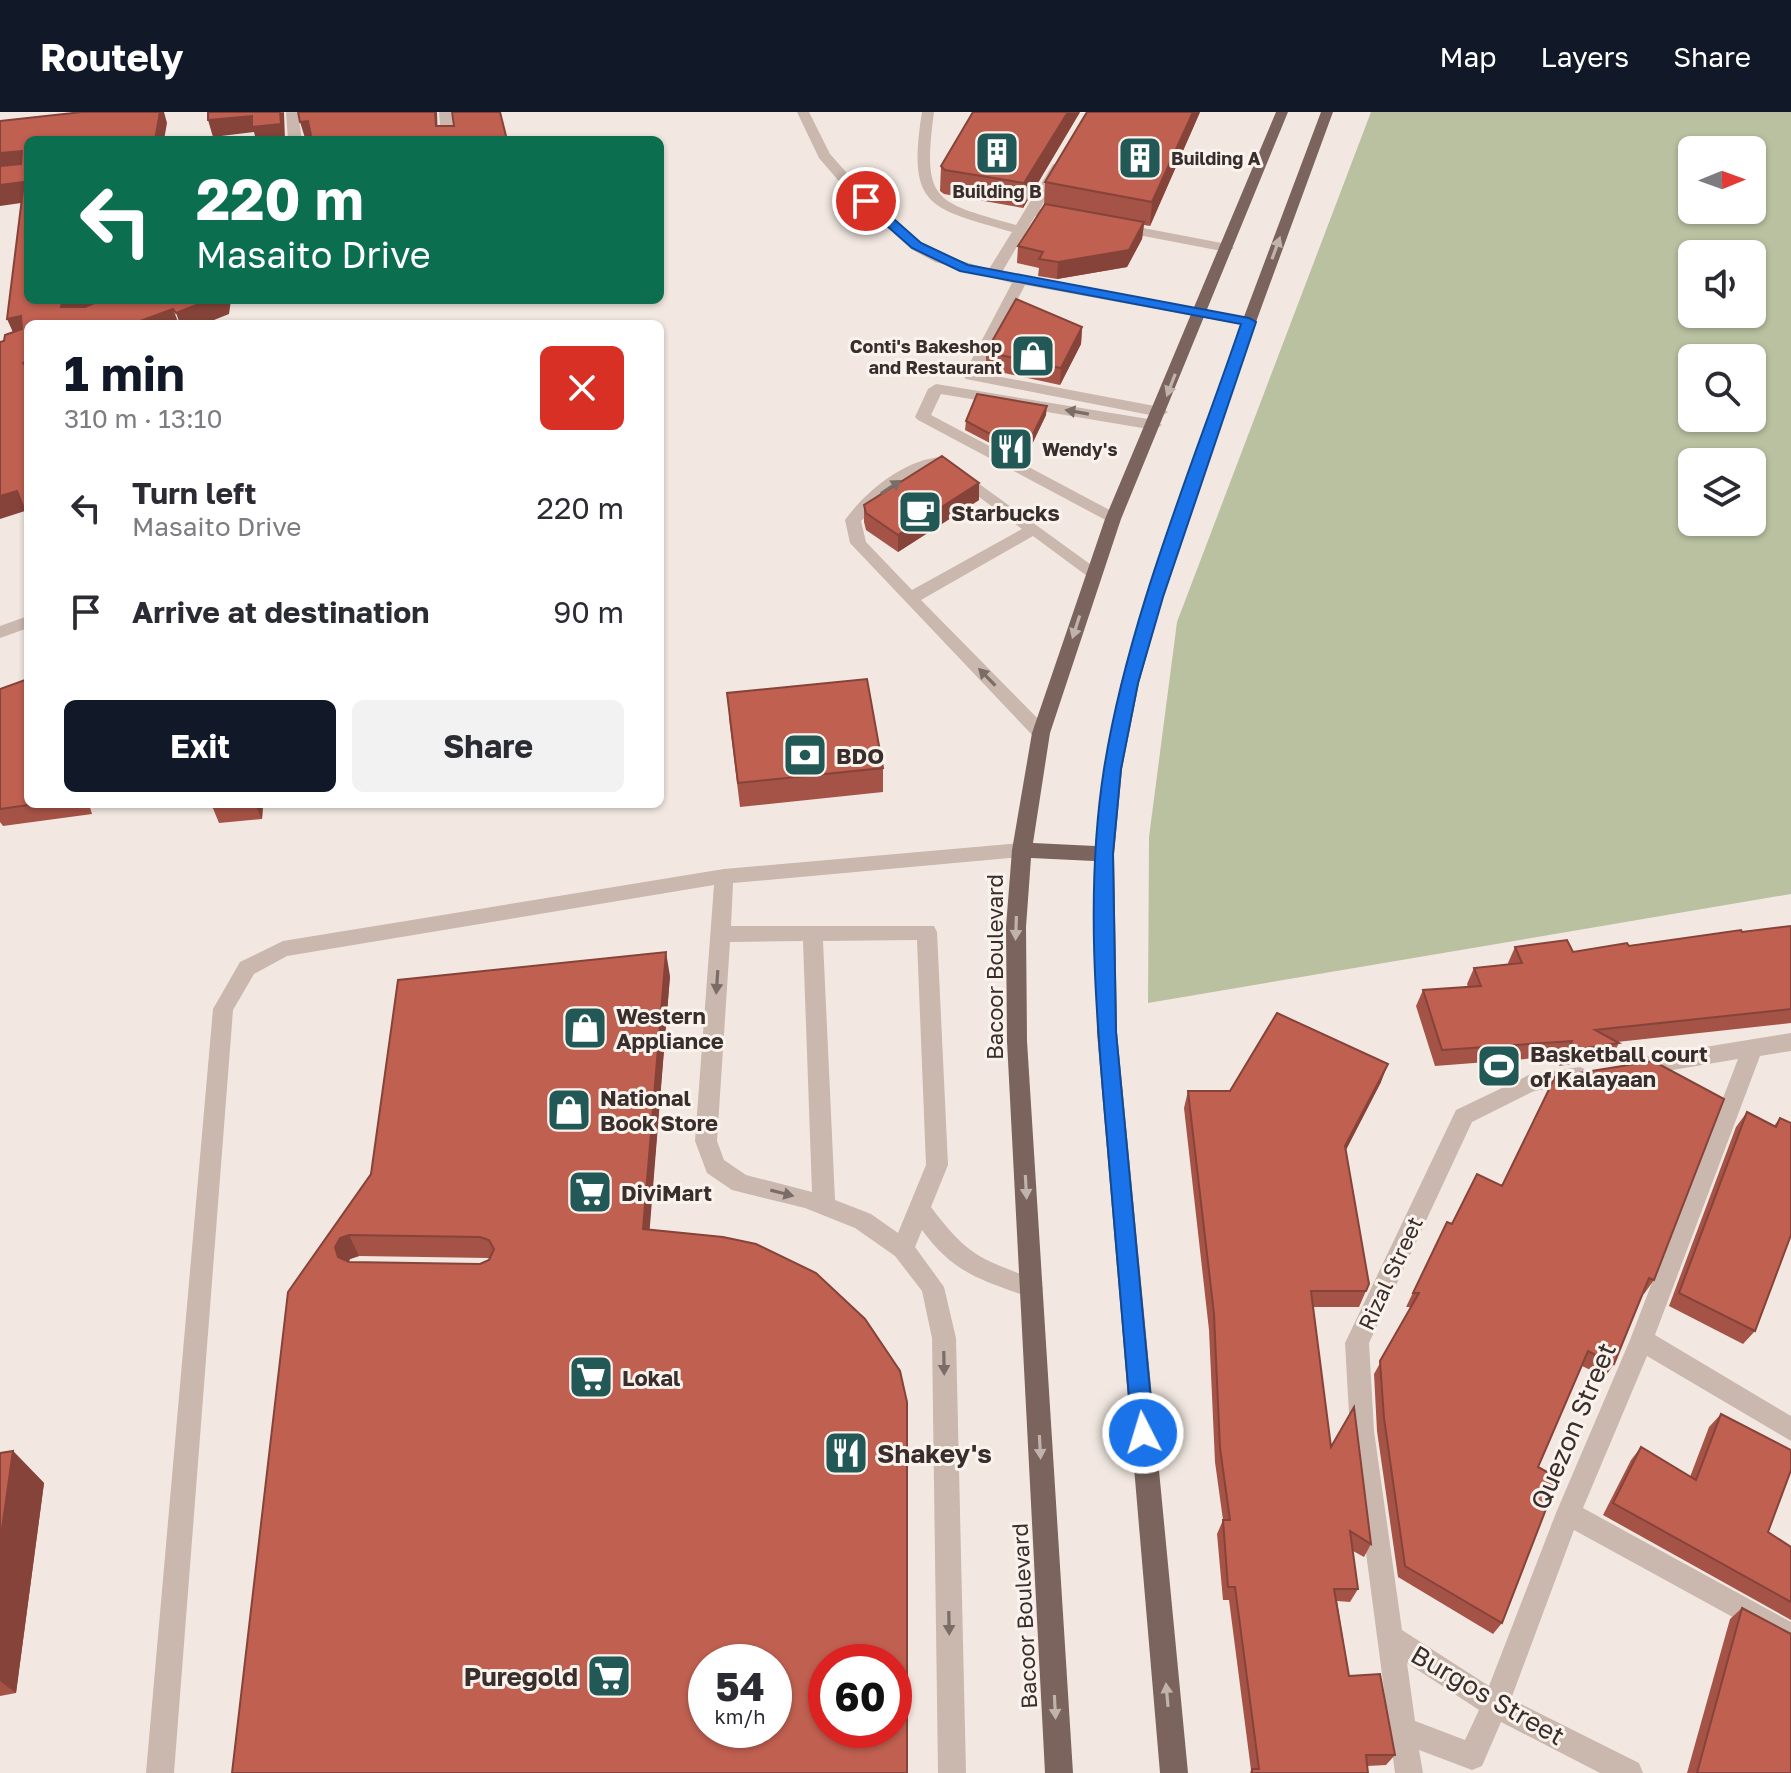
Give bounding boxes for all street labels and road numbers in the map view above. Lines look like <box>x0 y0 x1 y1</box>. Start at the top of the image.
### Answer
street label: Bacoor Boulevard <box>981 874 1008 1060</box>
street label: Rizal Street <box>1352 1212 1428 1334</box>
street label: Quezon Street <box>1524 1338 1622 1514</box>
street label: Bacoor Boulevard <box>1006 1522 1042 1710</box>
street label: Burgos Street <box>1406 1639 1570 1751</box>

